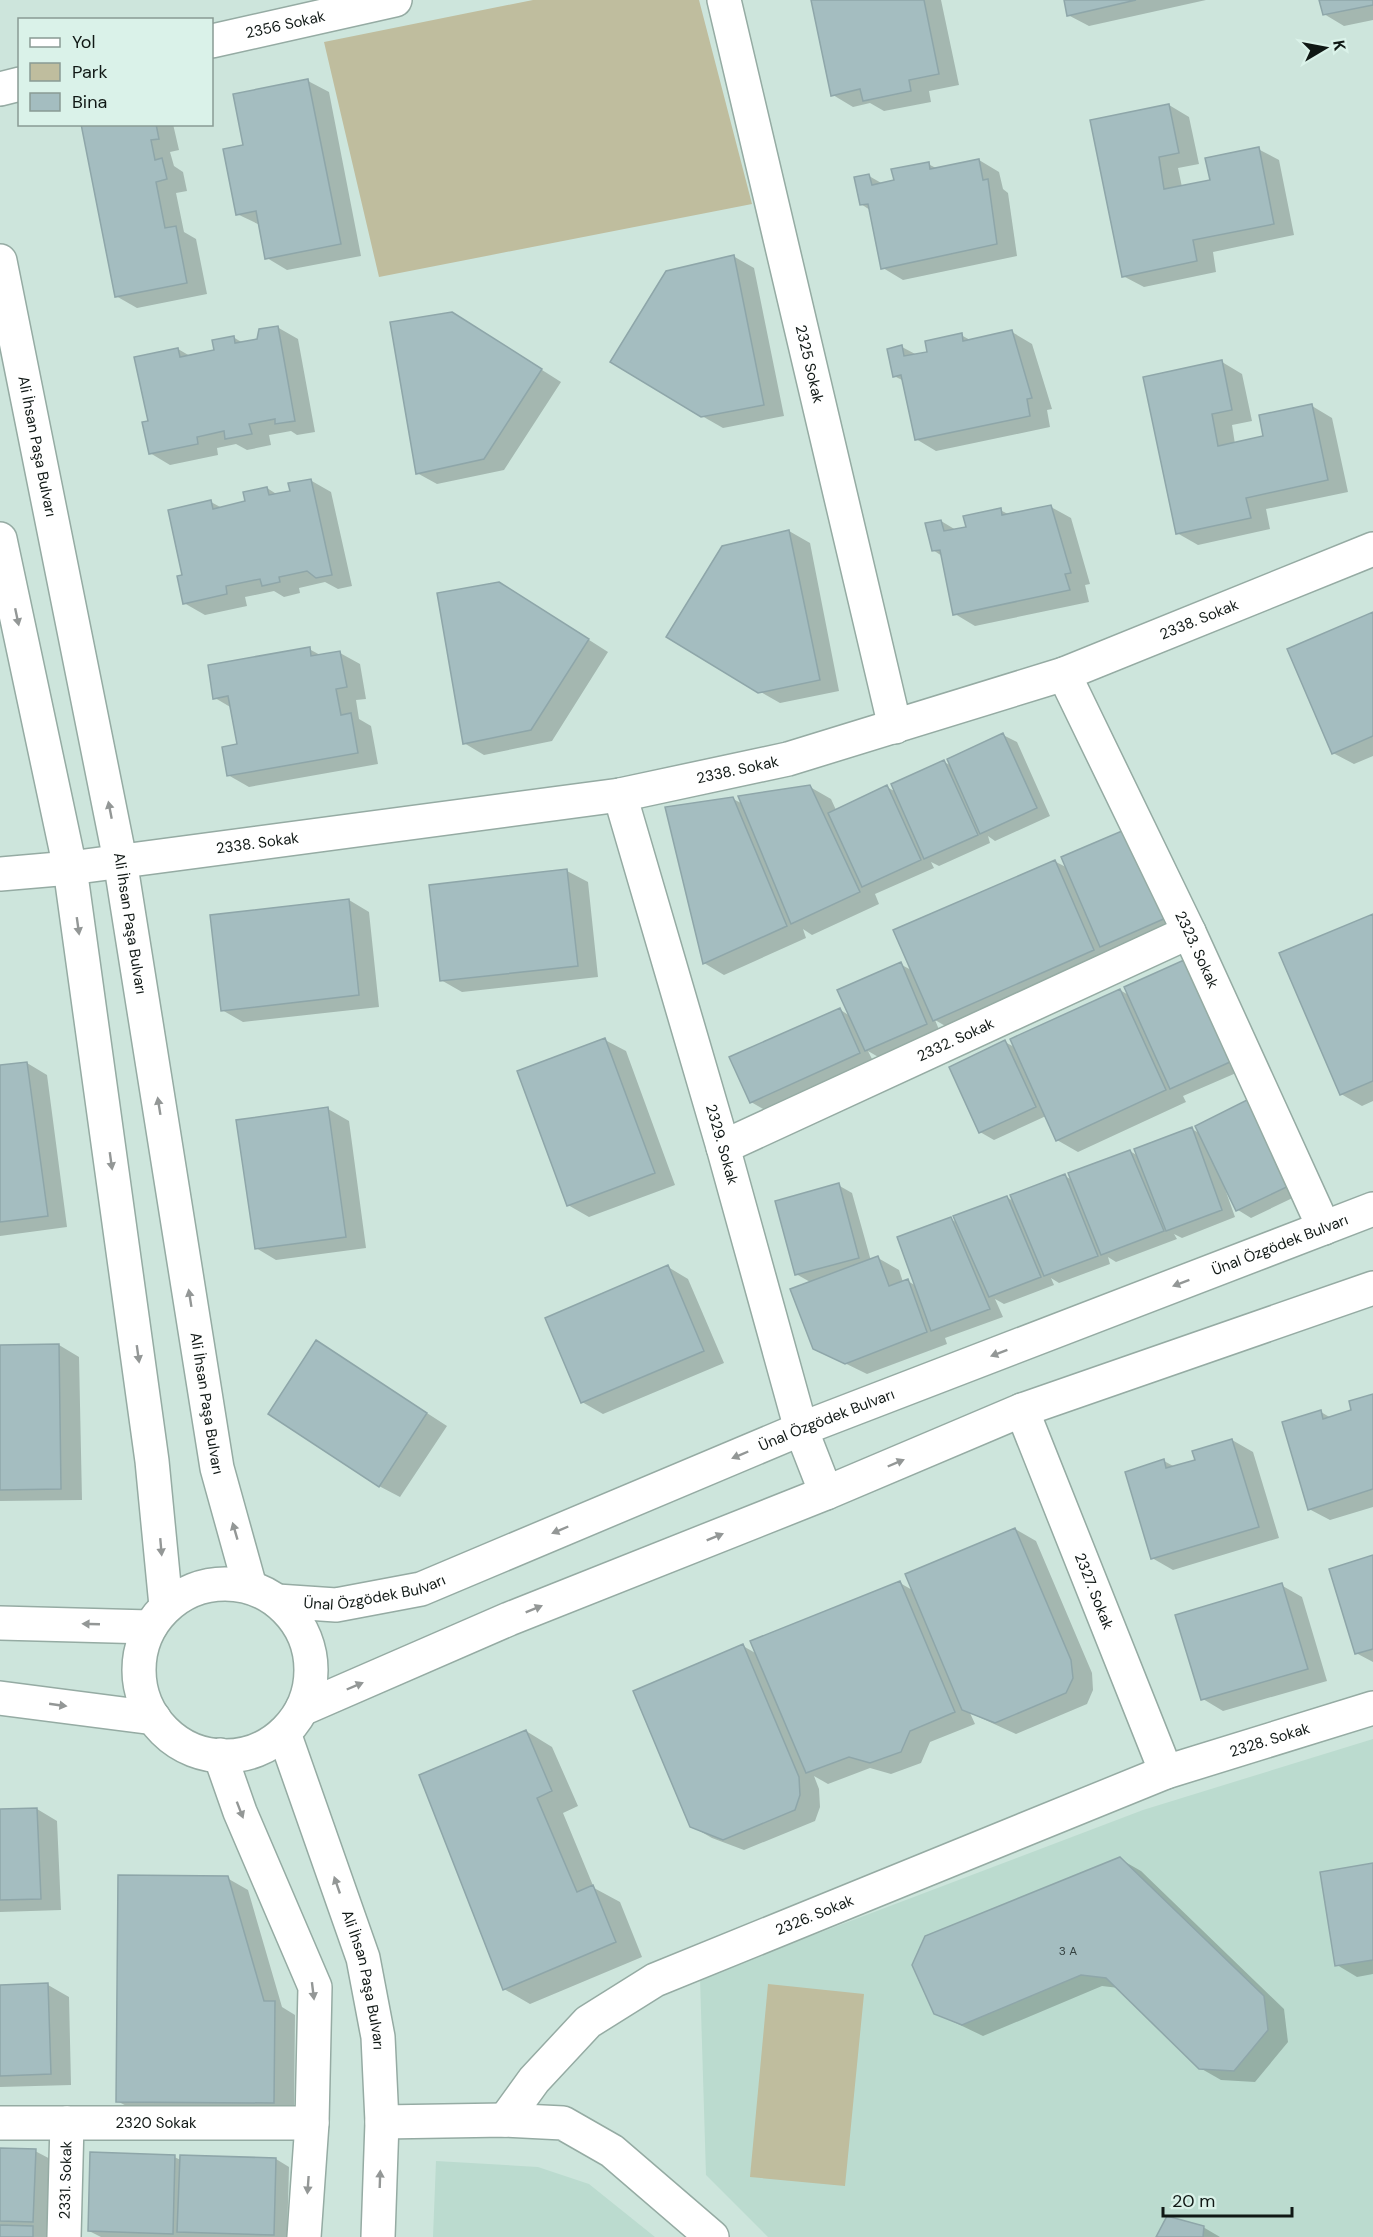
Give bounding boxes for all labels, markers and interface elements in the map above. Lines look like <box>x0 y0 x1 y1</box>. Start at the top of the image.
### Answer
street label: 2356 Sokak <box>244 6 327 43</box>
legend <box>18 18 213 126</box>
north arrow <box>1295 18 1355 78</box>
text: Yol <box>72 30 96 54</box>
text: K <box>1328 39 1351 53</box>
text: Park <box>72 60 108 84</box>
text: Bina <box>72 90 107 114</box>
street label: 2325 Sokak <box>791 323 829 406</box>
street label: Ali İhsan Paşa Bulvarı <box>13 374 61 519</box>
street label: 2338. Sokak <box>1157 594 1242 644</box>
one-way arrow <box>12 607 22 626</box>
street label: 2338. Sokak <box>695 751 781 788</box>
one-way arrow <box>105 800 114 819</box>
street label: 2338. Sokak <box>215 828 300 859</box>
street label: Ali İhsan Paşa Bulvarı <box>109 851 151 996</box>
street label: 2323. Sokak <box>1170 908 1223 992</box>
one-way arrow <box>74 916 83 935</box>
street label: 2332. Sokak <box>914 1013 998 1066</box>
one-way arrow <box>154 1096 163 1115</box>
street label: 2329. Sokak <box>701 1102 743 1187</box>
one-way arrow <box>106 1151 115 1170</box>
street label: Ünal Özgödek Bulvarı <box>1209 1210 1351 1280</box>
one-way arrow <box>1172 1278 1190 1288</box>
one-way arrow <box>185 1289 194 1308</box>
street label: Ali İhsan Paşa Bulvarı <box>186 1331 228 1477</box>
one-way arrow <box>133 1344 142 1363</box>
one-way arrow <box>990 1349 1008 1358</box>
street label: Ünal Özgödek Bulvarı <box>755 1384 897 1456</box>
one-way arrow <box>730 1450 748 1460</box>
one-way arrow <box>887 1458 905 1467</box>
one-way arrow <box>229 1522 239 1540</box>
one-way arrow <box>550 1525 568 1535</box>
one-way arrow <box>707 1531 725 1541</box>
one-way arrow <box>156 1538 166 1557</box>
street label: 2327. Sokak <box>1070 1550 1118 1633</box>
street label: Ünal Özgödek Bulvarı <box>303 1570 449 1615</box>
one-way arrow <box>525 1604 543 1613</box>
one-way arrow <box>82 1619 101 1628</box>
one-way arrow <box>347 1681 365 1691</box>
one-way arrow <box>49 1700 68 1710</box>
street label: 2328. Sokak <box>1227 1718 1313 1762</box>
one-way arrow <box>236 1802 246 1820</box>
one-way arrow <box>332 1875 342 1893</box>
street label: 2326. Sokak <box>772 1890 857 1940</box>
street label: Ali İhsan Paşa Bulvarı <box>337 1907 389 2050</box>
house number: 3 A <box>1059 1943 1077 1959</box>
one-way arrow <box>309 1981 318 2000</box>
street label: 2320 Sokak <box>115 2113 197 2133</box>
street label: 2331. Sokak <box>54 2140 77 2220</box>
one-way arrow <box>376 2169 385 2188</box>
one-way arrow <box>303 2176 313 2195</box>
scale bar <box>1163 2180 1292 2218</box>
text: 20 m <box>1172 2189 1215 2213</box>

